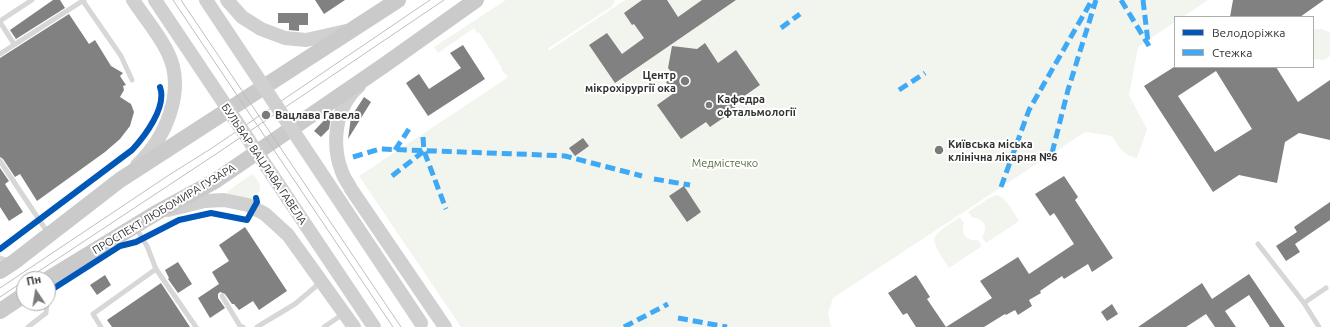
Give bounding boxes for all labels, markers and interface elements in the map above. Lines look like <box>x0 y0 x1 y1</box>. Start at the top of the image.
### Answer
legend <box>1174 16 1314 68</box>
text: Велодоріжка <box>1212 26 1286 39</box>
text: Стежка <box>1212 46 1252 59</box>
place label: Центр мікрохірургії ока <box>585 68 676 94</box>
marker: Центр мікрохірургії ока <box>679 75 691 87</box>
place label: Кафедра офтальмології <box>717 92 796 118</box>
marker: Кафедра офтальмології <box>704 100 714 110</box>
street label: БУЛЬВАР ВАЦЛАВА ГАВЕЛА <box>218 101 310 227</box>
place label: Вацлава Гавела <box>275 108 360 122</box>
marker: Вацлава Гавела <box>260 109 272 121</box>
place label: Київська міська клінічна лікарня №6 <box>948 137 1058 163</box>
marker: Київська міська клінічна лікарня №6 <box>933 144 945 156</box>
park label: Медмістечко <box>692 156 758 170</box>
street label: ПРОСПЕКТ ЛЮБОМИРА ГУЗАРА <box>90 161 238 257</box>
north arrow <box>16 271 56 311</box>
text: Пн <box>25 273 42 288</box>

